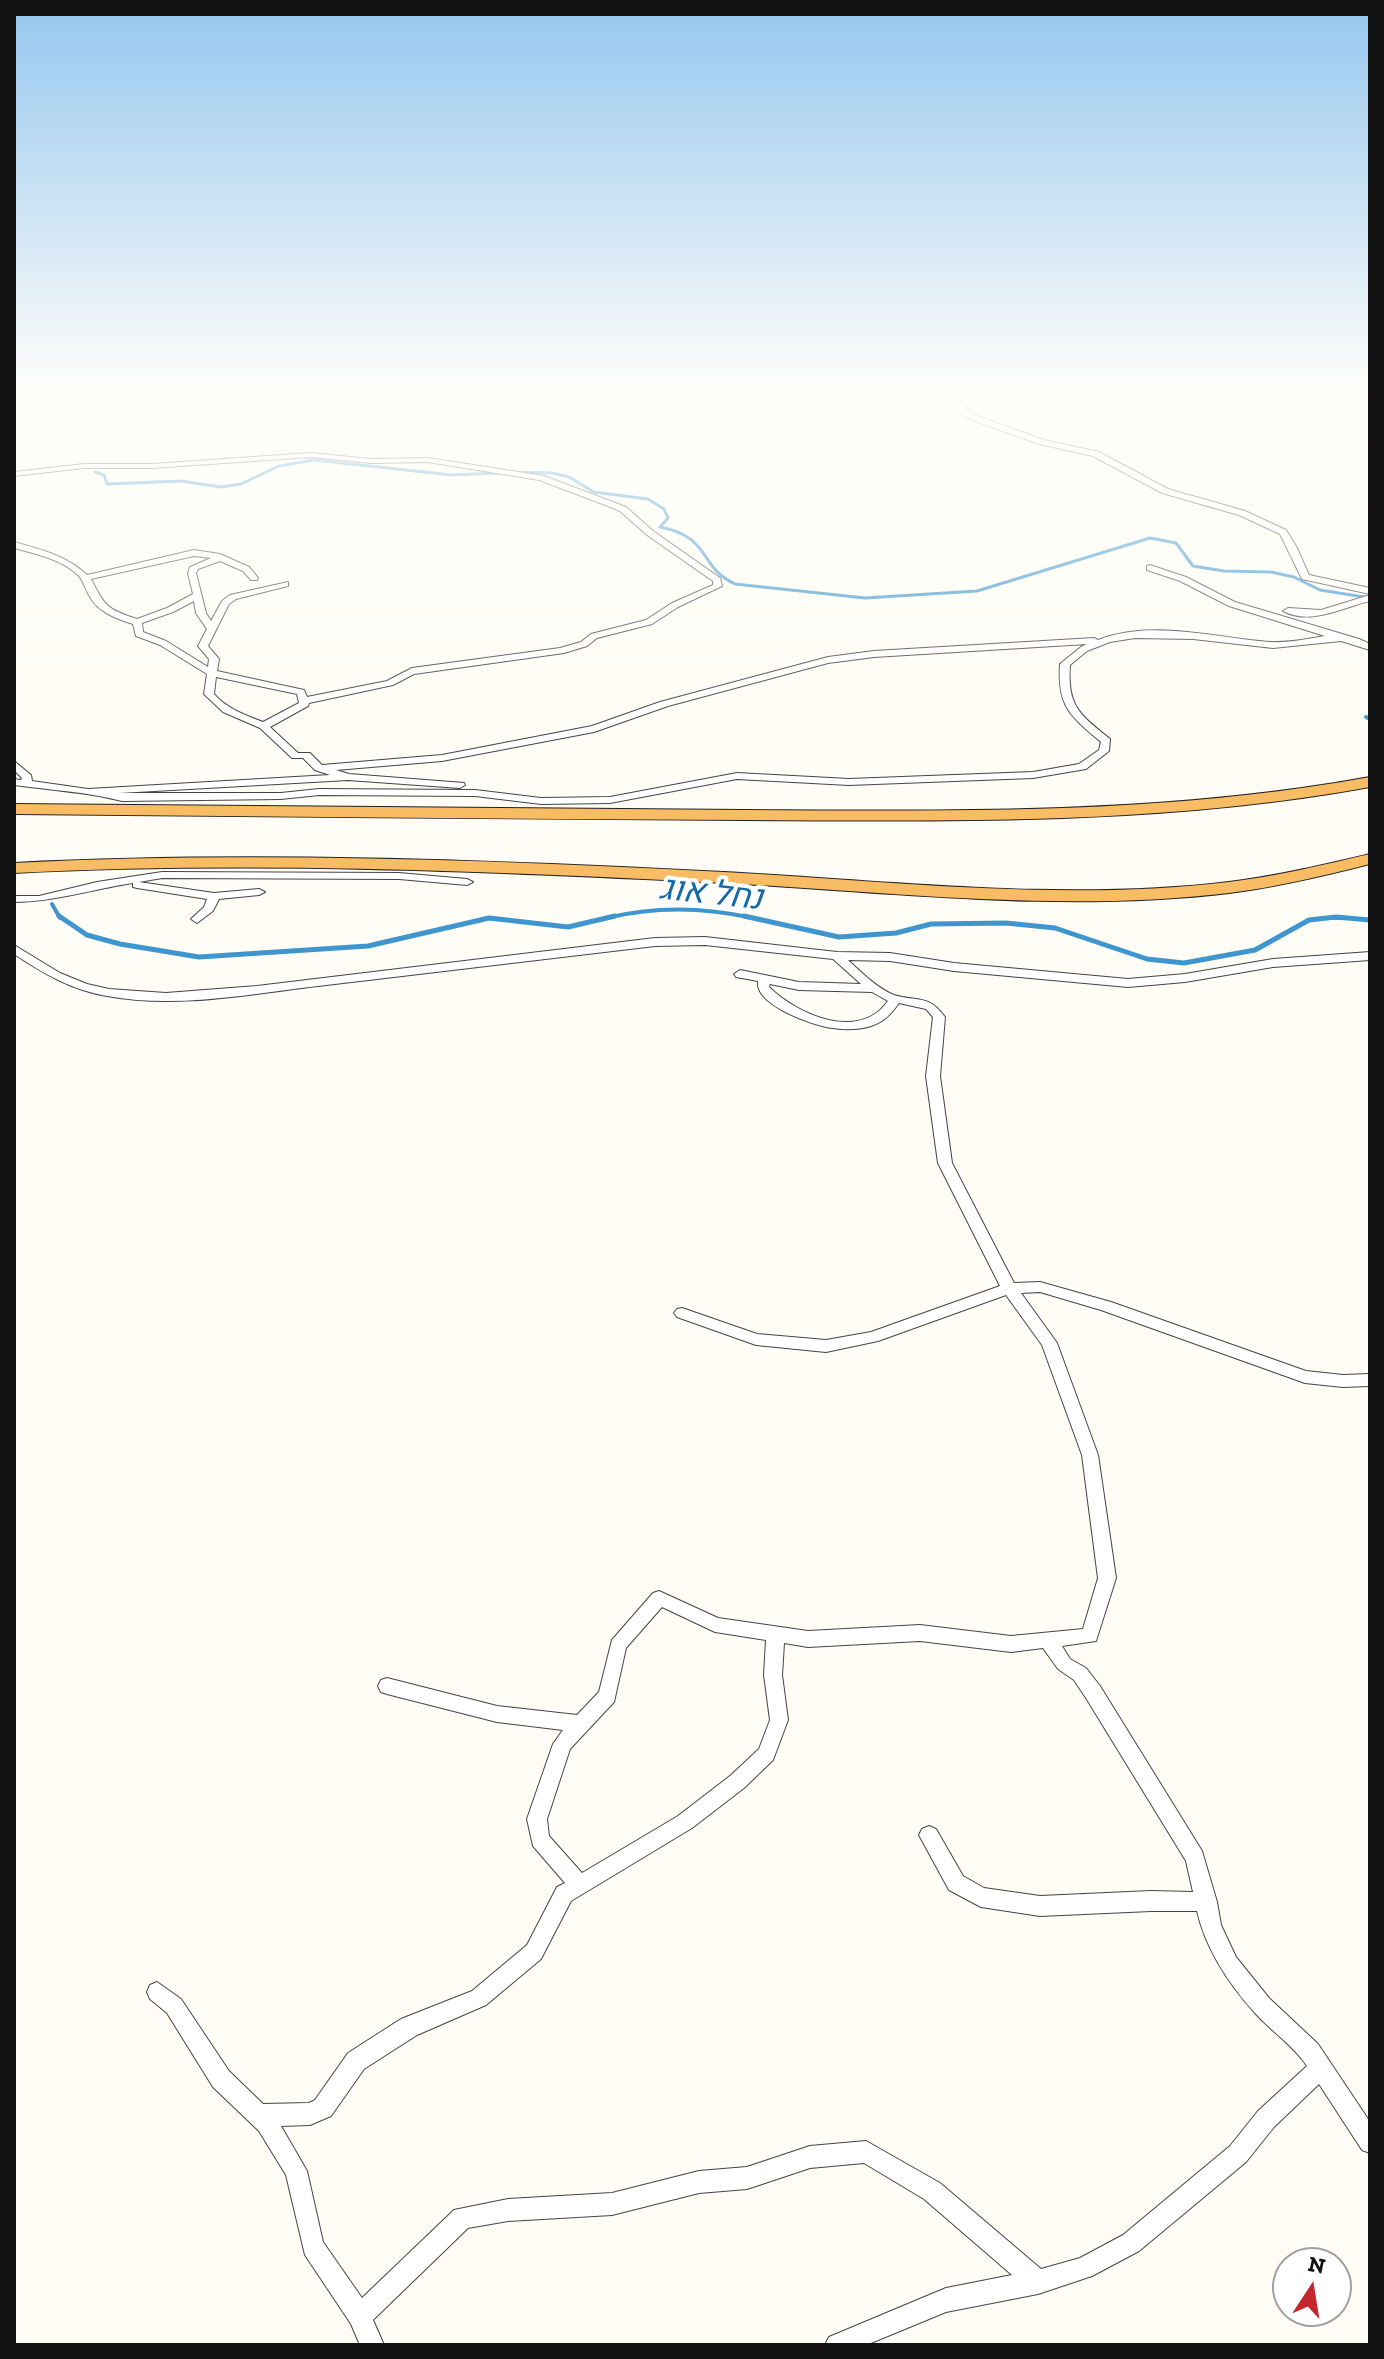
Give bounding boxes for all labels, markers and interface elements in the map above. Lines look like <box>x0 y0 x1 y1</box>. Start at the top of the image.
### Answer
water label: נחל אוג <box>658 868 764 920</box>
north arrow <box>1272 2247 1352 2327</box>
text: N <box>1306 2250 1328 2280</box>

